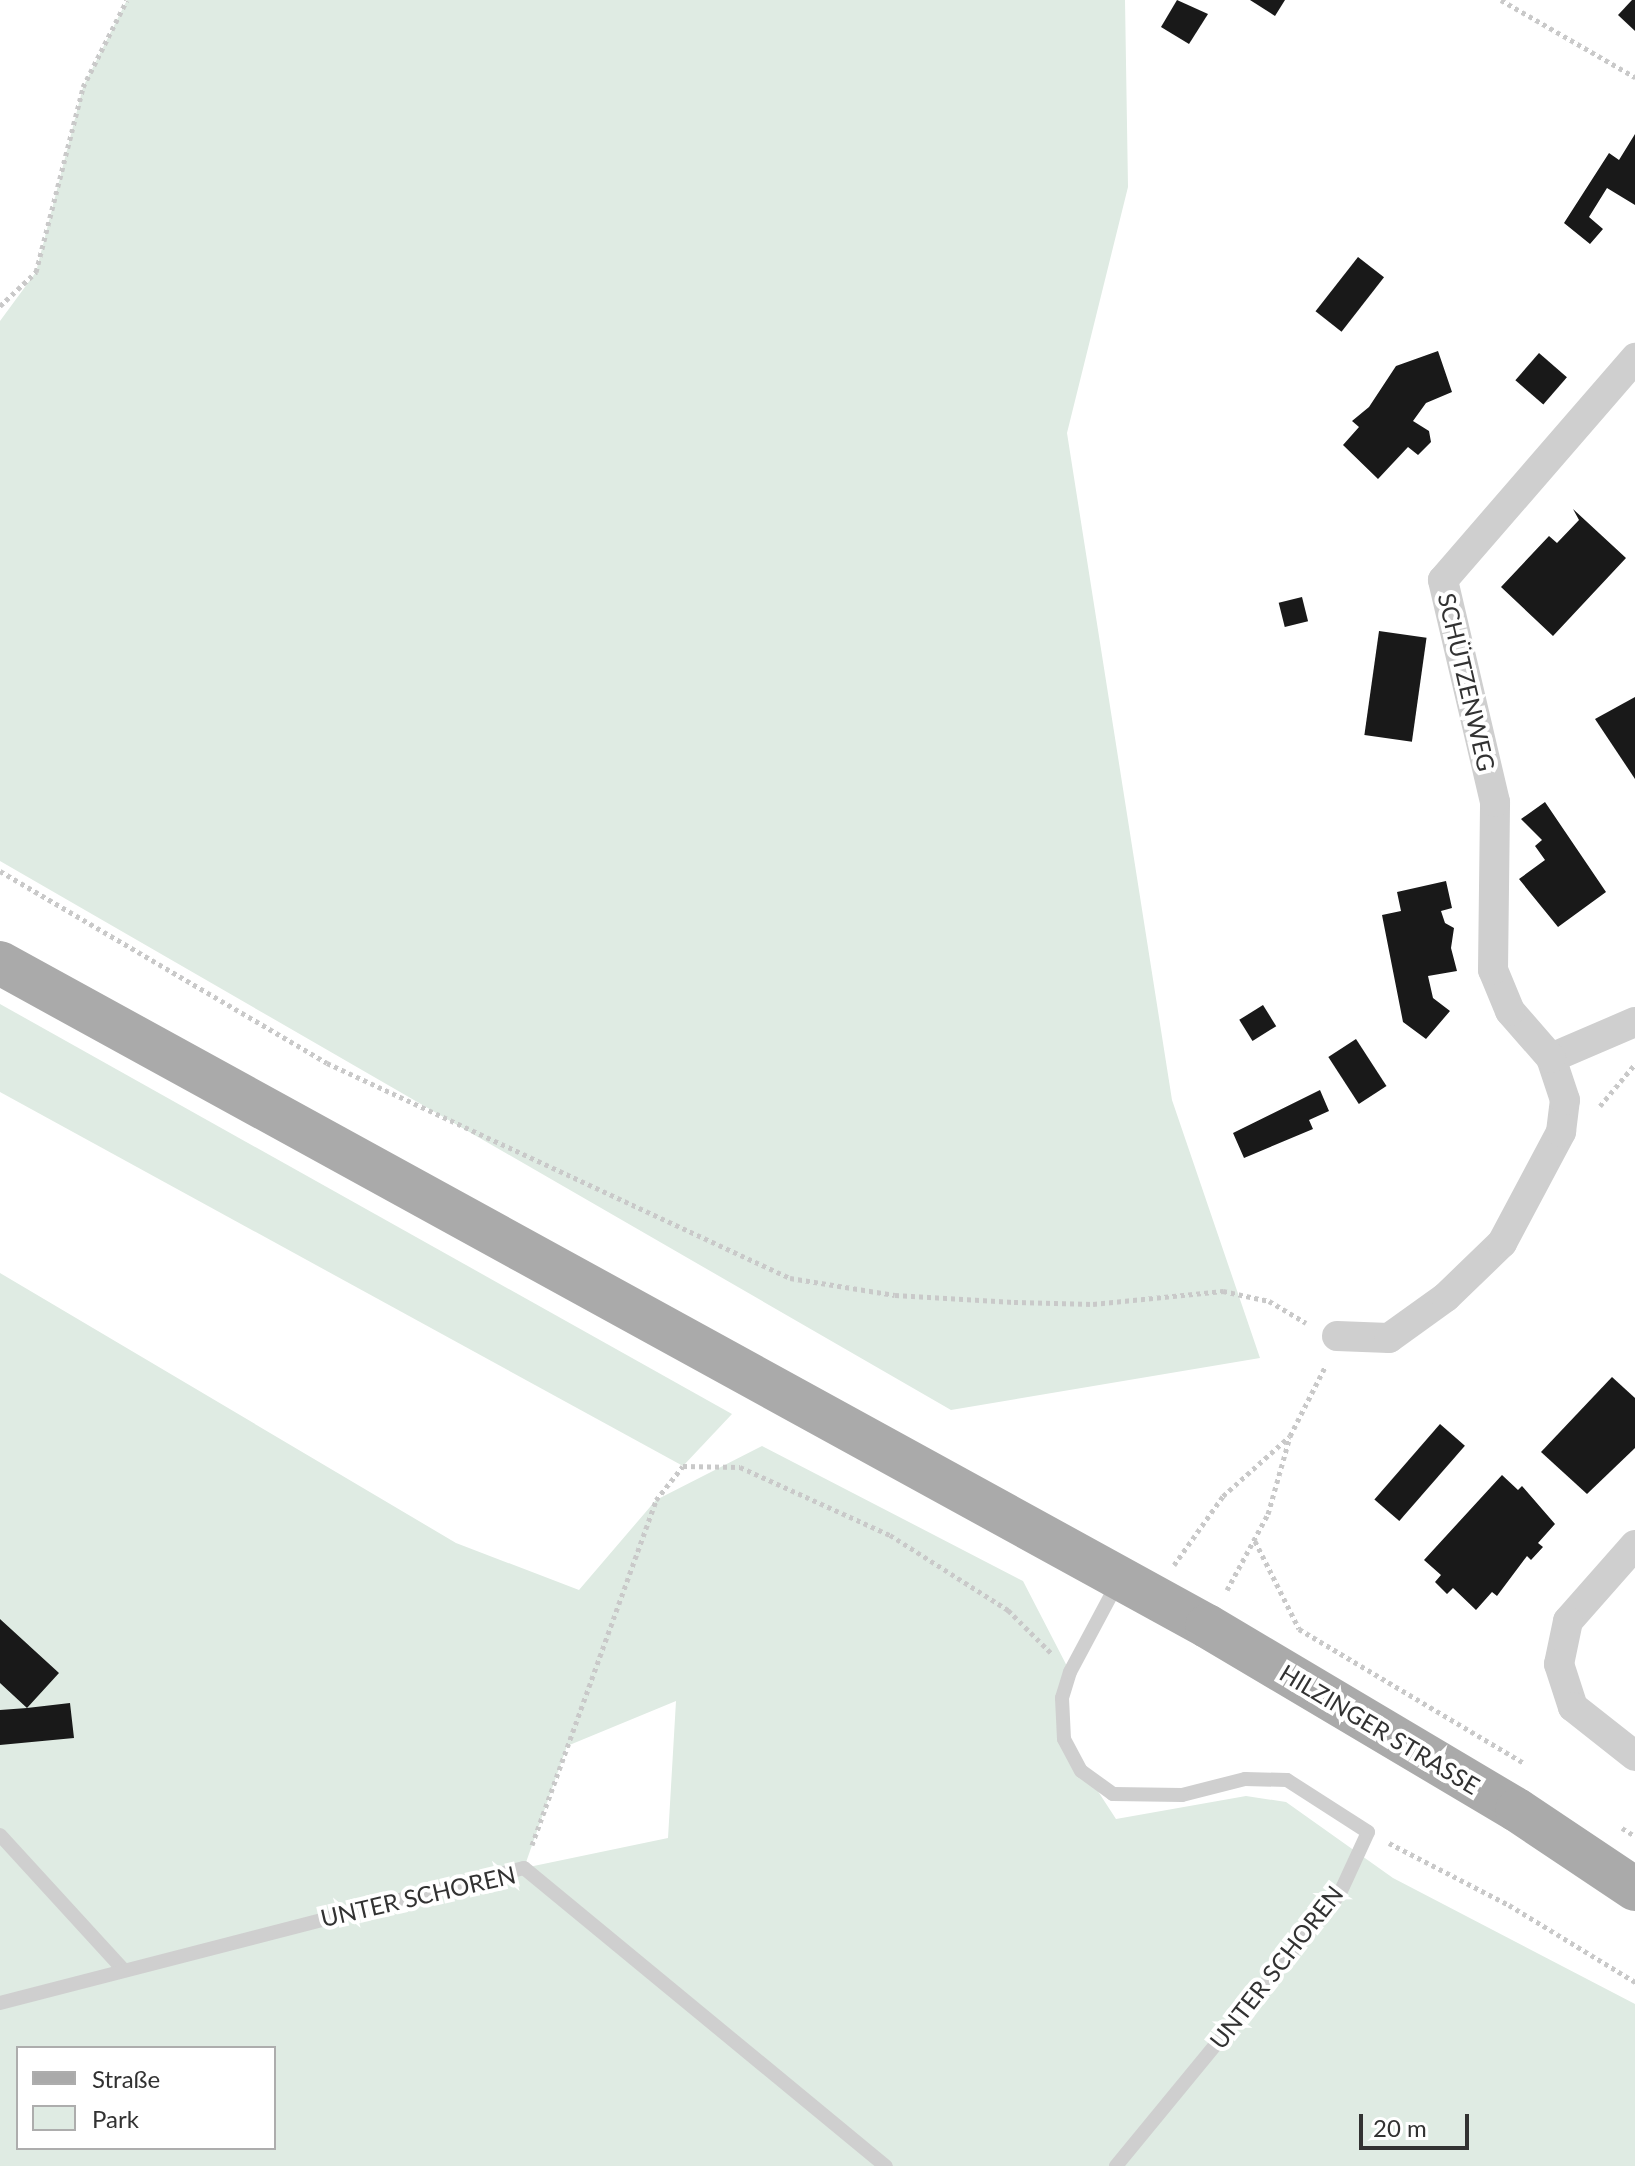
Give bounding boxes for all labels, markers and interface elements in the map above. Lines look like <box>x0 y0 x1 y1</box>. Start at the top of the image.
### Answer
street label: SCHÜTZENWEG <box>1433 590 1501 774</box>
street label: HILZINGER STRASSE <box>1275 1658 1485 1800</box>
street label: UNTER SCHOREN <box>318 1860 518 1932</box>
street label: UNTER SCHOREN <box>1203 1880 1349 2054</box>
legend <box>16 2046 276 2150</box>
text: Straße <box>92 2064 160 2093</box>
scale bar <box>1363 2098 1473 2148</box>
text: Park <box>92 2104 139 2133</box>
text: 20 m <box>1373 2113 1427 2142</box>

